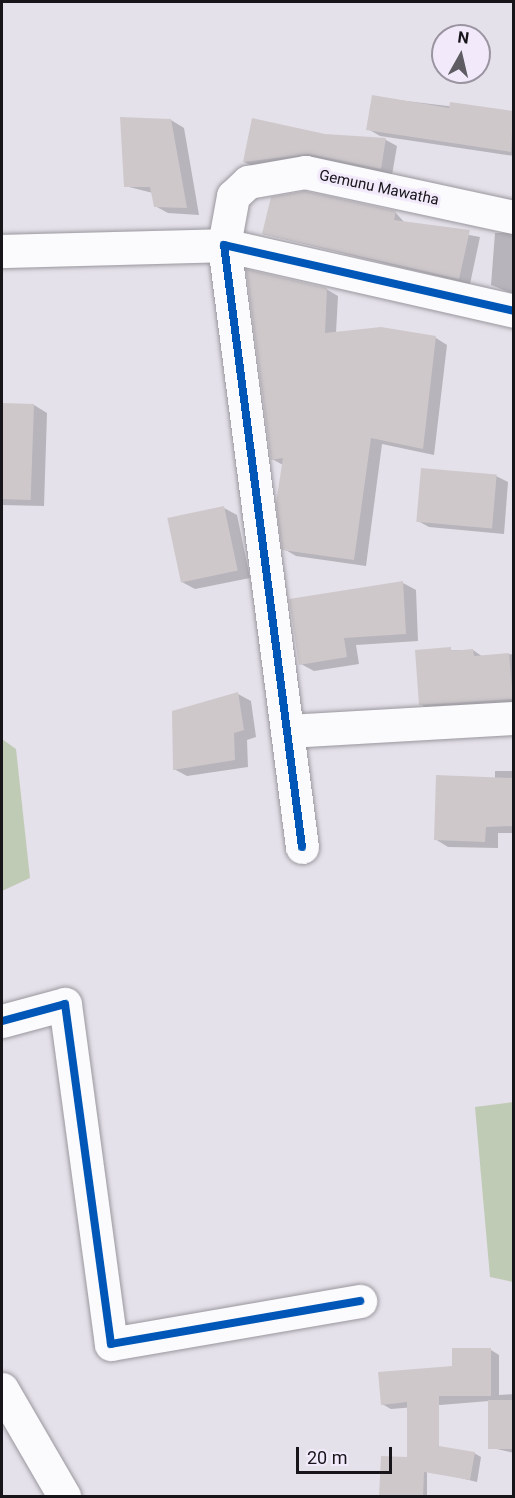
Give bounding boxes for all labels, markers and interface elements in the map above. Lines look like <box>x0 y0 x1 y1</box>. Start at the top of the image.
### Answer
north arrow <box>431 24 491 84</box>
text: N <box>456 27 470 48</box>
street label: Gemunu Mawatha <box>318 167 440 209</box>
scale bar <box>299 1435 395 1473</box>
text: 20 m <box>307 1447 347 1468</box>

